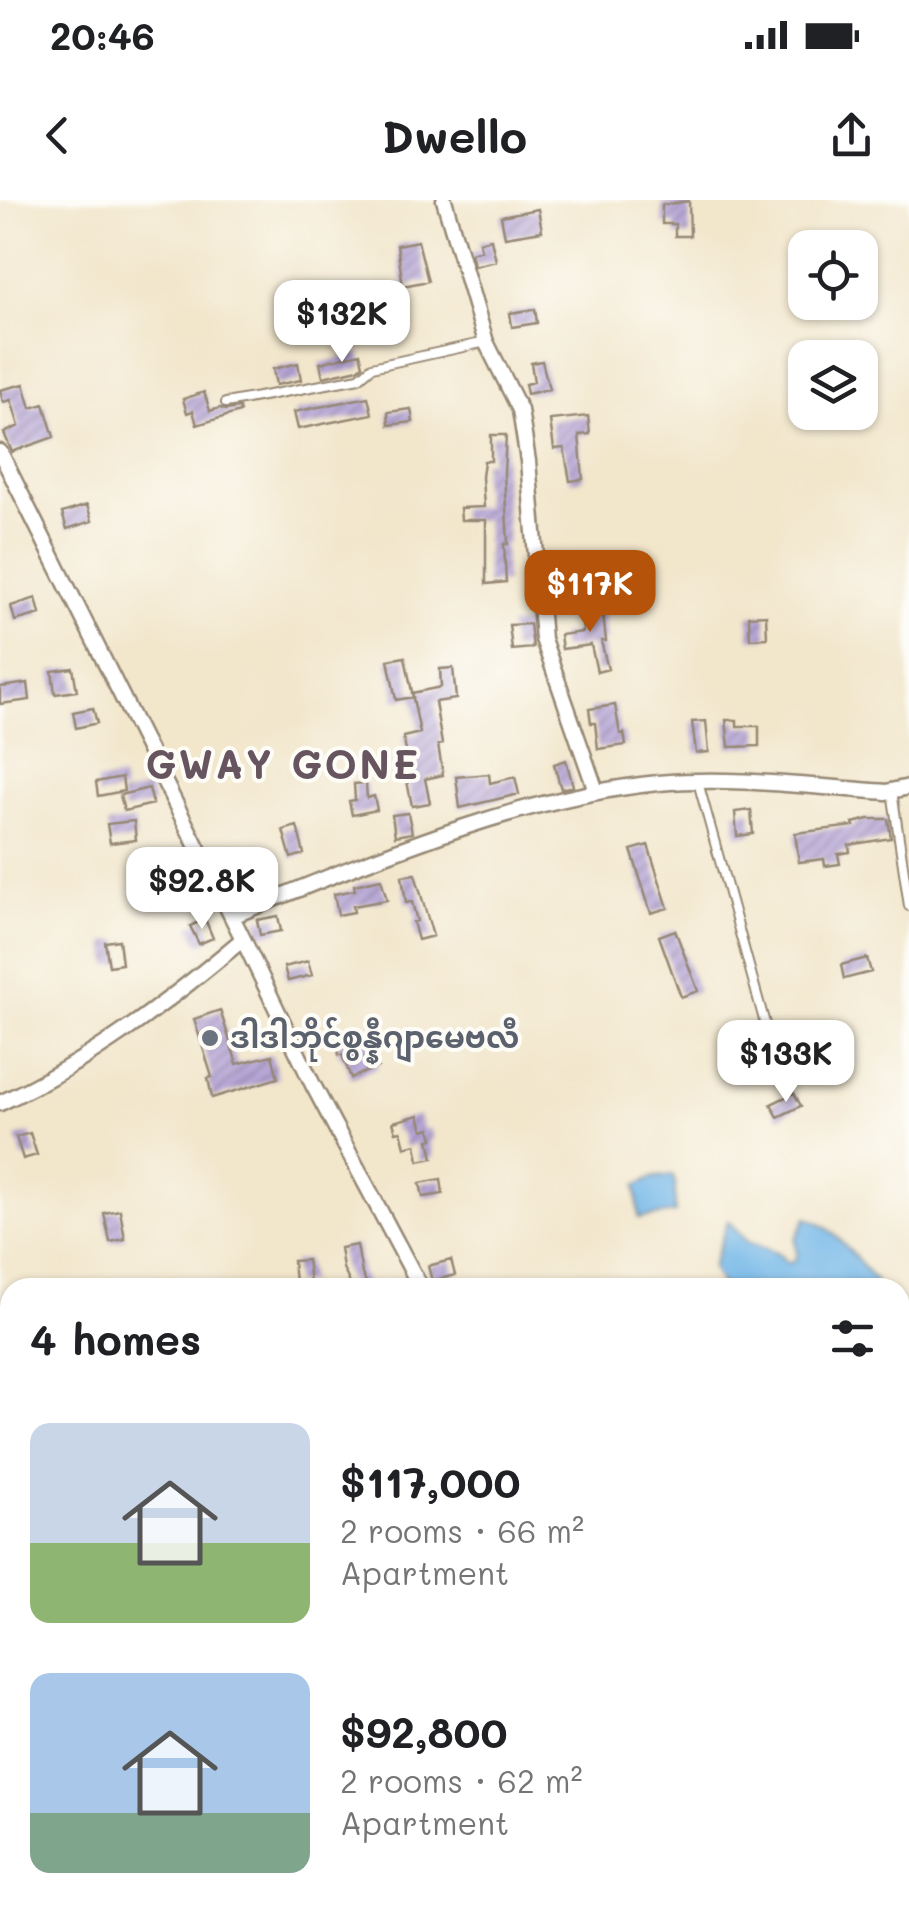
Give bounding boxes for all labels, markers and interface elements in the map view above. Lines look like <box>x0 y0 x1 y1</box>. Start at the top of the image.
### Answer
text: 20:46 <box>50 10 155 60</box>
text: Dwello <box>382 106 527 164</box>
icon: back <box>30 108 85 163</box>
icon: share <box>824 108 879 163</box>
map controls <box>788 230 878 430</box>
button: locate <box>788 230 878 320</box>
pin: $132K <box>272 280 412 365</box>
text: $132K <box>296 291 388 333</box>
button: layers <box>788 340 878 430</box>
pin: $117K <box>520 550 660 635</box>
text: $117K <box>546 561 634 603</box>
district label: GWAY GONE <box>145 737 421 789</box>
pin: $92.8K <box>121 847 283 932</box>
text: $92.8K <box>148 858 256 900</box>
place label: ဒါဒါဘိုင်စွန္နီဂျာမေဗလီ <box>230 1016 519 1065</box>
pin: $133K <box>716 1020 856 1105</box>
marker: ဒါဒါဘိုင်စွန္နီဂျာမေဗလီ <box>199 1027 221 1049</box>
text: $133K <box>739 1031 833 1073</box>
text: 4 homes <box>30 1311 201 1366</box>
icon: filters <box>825 1311 880 1366</box>
text: $117,000 <box>340 1454 520 1509</box>
icon: home <box>110 1463 230 1583</box>
text: 2 rooms · 66 m² <box>340 1509 584 1551</box>
text: Apartment <box>340 1551 509 1593</box>
text: $92,800 <box>340 1704 508 1759</box>
icon: home <box>110 1713 230 1833</box>
text: 2 rooms · 62 m² <box>340 1759 583 1801</box>
text: Apartment <box>340 1801 509 1843</box>

